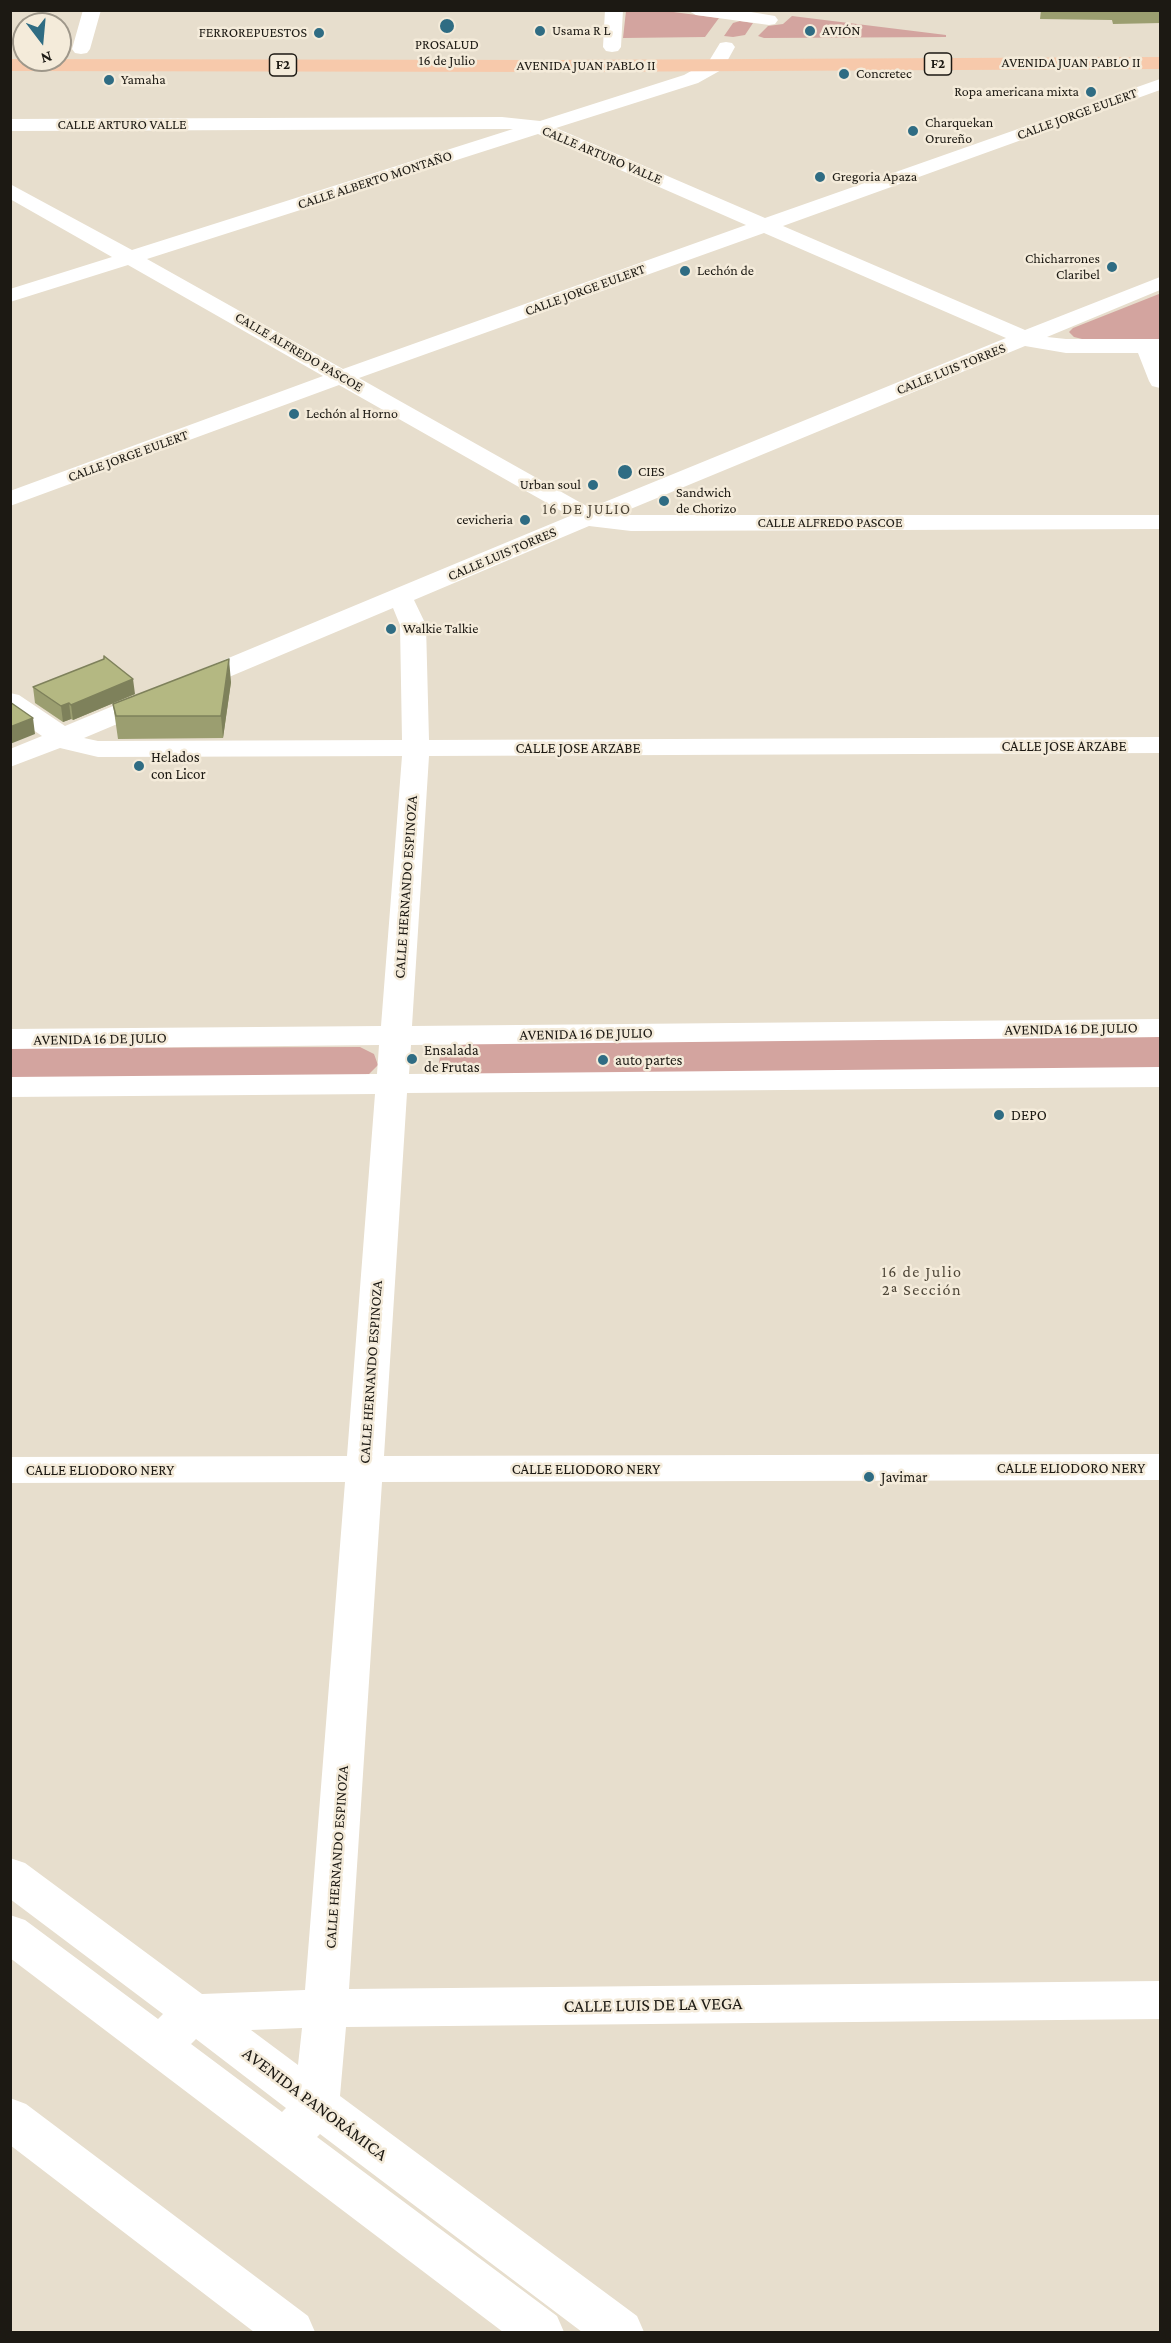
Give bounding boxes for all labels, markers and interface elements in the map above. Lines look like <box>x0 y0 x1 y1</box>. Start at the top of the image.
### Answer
north arrow <box>12 12 72 72</box>
marker: PROSALUD 16 de Julio <box>438 17 456 35</box>
place label: Usama R L <box>552 23 610 39</box>
place label: AVIÓN <box>822 23 861 39</box>
marker: Usama R L <box>533 24 547 38</box>
marker: AVIÓN <box>803 24 817 38</box>
place label: FERROREPUESTOS <box>199 25 307 41</box>
marker: FERROREPUESTOS <box>312 26 326 40</box>
place label: PROSALUD 16 de Julio <box>415 37 479 70</box>
text: N <box>39 48 54 68</box>
road number: F2 <box>924 53 952 75</box>
road number: F2 <box>270 54 296 76</box>
street label: AVENIDA JUAN PABLO II <box>1001 55 1141 71</box>
street label: AVENIDA JUAN PABLO II <box>516 58 656 74</box>
place label: Concretec <box>856 66 912 82</box>
marker: Concretec <box>837 67 851 81</box>
place label: Yamaha <box>121 72 166 88</box>
marker: Yamaha <box>102 73 116 87</box>
place label: Ropa americana mixta <box>954 84 1079 100</box>
street label: CALLE JORGE EULERT <box>1015 84 1139 144</box>
marker: Ropa americana mixta <box>1084 85 1098 99</box>
place label: Charquekan Orureño <box>925 115 993 148</box>
street label: CALLE ARTURO VALLE <box>58 117 186 133</box>
street label: CALLE ARTURO VALLE <box>539 122 665 188</box>
marker: Charquekan Orureño <box>906 124 920 138</box>
street label: CALLE ALBERTO MONTAÑO <box>296 147 454 213</box>
place label: Gregoria Apaza <box>832 169 917 185</box>
marker: Gregoria Apaza <box>813 170 827 184</box>
place label: Chicharrones Claribel <box>1025 251 1100 284</box>
street label: CALLE JORGE EULERT <box>523 260 647 320</box>
marker: Chicharrones Claribel <box>1105 260 1119 274</box>
place label: Lechón de <box>697 263 754 279</box>
marker: Lechón de <box>678 264 692 278</box>
street label: CALLE ALFREDO PASCOE <box>232 308 366 396</box>
street label: CALLE LUIS TORRES <box>894 339 1008 399</box>
place label: Lechón al Horno <box>306 406 398 422</box>
marker: Lechón al Horno <box>287 407 301 421</box>
street label: CALLE JORGE EULERT <box>66 426 190 486</box>
marker: CIES <box>616 463 634 481</box>
place label: CIES <box>638 464 665 480</box>
place label: Urban soul <box>520 477 581 493</box>
marker: Urban soul <box>586 478 600 492</box>
place label: Sandwich de Chorizo <box>676 485 736 518</box>
marker: Sandwich de Chorizo <box>657 494 671 508</box>
district label: 16 DE JULIO <box>542 500 632 518</box>
place label: cevicheria <box>456 512 513 528</box>
marker: cevicheria <box>518 513 532 527</box>
street label: CALLE ALFREDO PASCOE <box>758 515 902 531</box>
street label: CALLE LUIS TORRES <box>445 524 559 584</box>
place label: Walkie Talkie <box>403 621 478 637</box>
marker: Walkie Talkie <box>384 622 398 636</box>
street label: CALLE JOSE ARZABE <box>1001 737 1127 755</box>
street label: CALLE JOSE ARZABE <box>515 739 641 757</box>
place label: Helados con Licor <box>151 748 206 783</box>
marker: Helados con Licor <box>132 759 146 773</box>
street label: CALLE HERNANDO ESPINOZA <box>391 795 421 979</box>
street label: AVENIDA 16 DE JULIO <box>1004 1019 1138 1039</box>
street label: AVENIDA 16 DE JULIO <box>519 1024 653 1044</box>
street label: AVENIDA 16 DE JULIO <box>33 1029 167 1049</box>
place label: Ensalada de Frutas <box>424 1041 480 1076</box>
place label: auto partes <box>615 1051 682 1069</box>
marker: Ensalada de Frutas <box>405 1052 419 1066</box>
marker: auto partes <box>596 1053 610 1067</box>
place label: DEPO <box>1011 1106 1047 1124</box>
marker: DEPO <box>992 1108 1006 1122</box>
district label: 16 de Julio 2ª Sección <box>881 1262 963 1300</box>
street label: CALLE HERNANDO ESPINOZA <box>356 1280 386 1464</box>
street label: CALLE ELIODORO NERY <box>997 1459 1145 1477</box>
street label: CALLE ELIODORO NERY <box>512 1460 660 1478</box>
street label: CALLE ELIODORO NERY <box>26 1461 174 1479</box>
place label: Javimar <box>881 1468 928 1486</box>
marker: Javimar <box>862 1470 876 1484</box>
street label: CALLE HERNANDO ESPINOZA <box>322 1765 352 1949</box>
street label: CALLE LUIS DE LA VEGA <box>563 1993 743 2017</box>
street label: AVENIDA PANORÁMICA <box>238 2042 392 2166</box>

